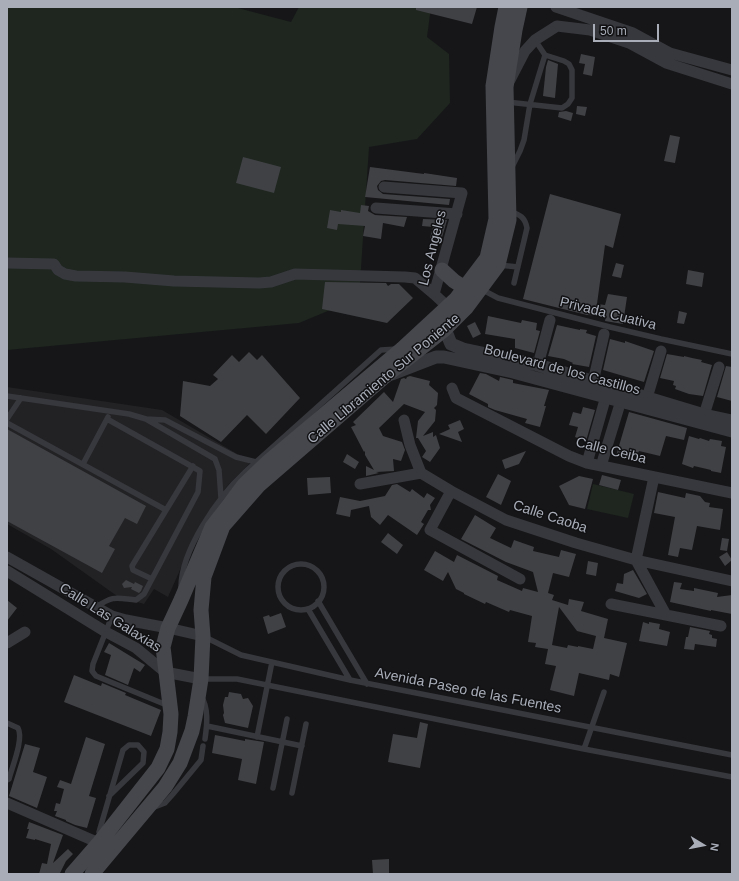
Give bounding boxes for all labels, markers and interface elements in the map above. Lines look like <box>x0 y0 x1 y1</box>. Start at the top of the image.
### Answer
scale bar <box>595 16 661 42</box>
text: 50 m <box>600 24 627 38</box>
street label: Los Angeles <box>416 209 450 287</box>
street label: Privada Cuativa <box>558 294 658 334</box>
street label: Calle Libramiento Sur Poniente <box>304 310 464 448</box>
street label: Boulevard de los Castillos <box>482 341 642 399</box>
street label: Calle Ceiba <box>574 434 648 468</box>
street label: Calle Caoba <box>511 497 589 537</box>
street label: Calle Las Galaxias <box>56 580 164 656</box>
street label: Avenida Paseo de las Fuentes <box>373 665 563 717</box>
north arrow <box>683 825 723 865</box>
text: N <box>708 842 721 852</box>

